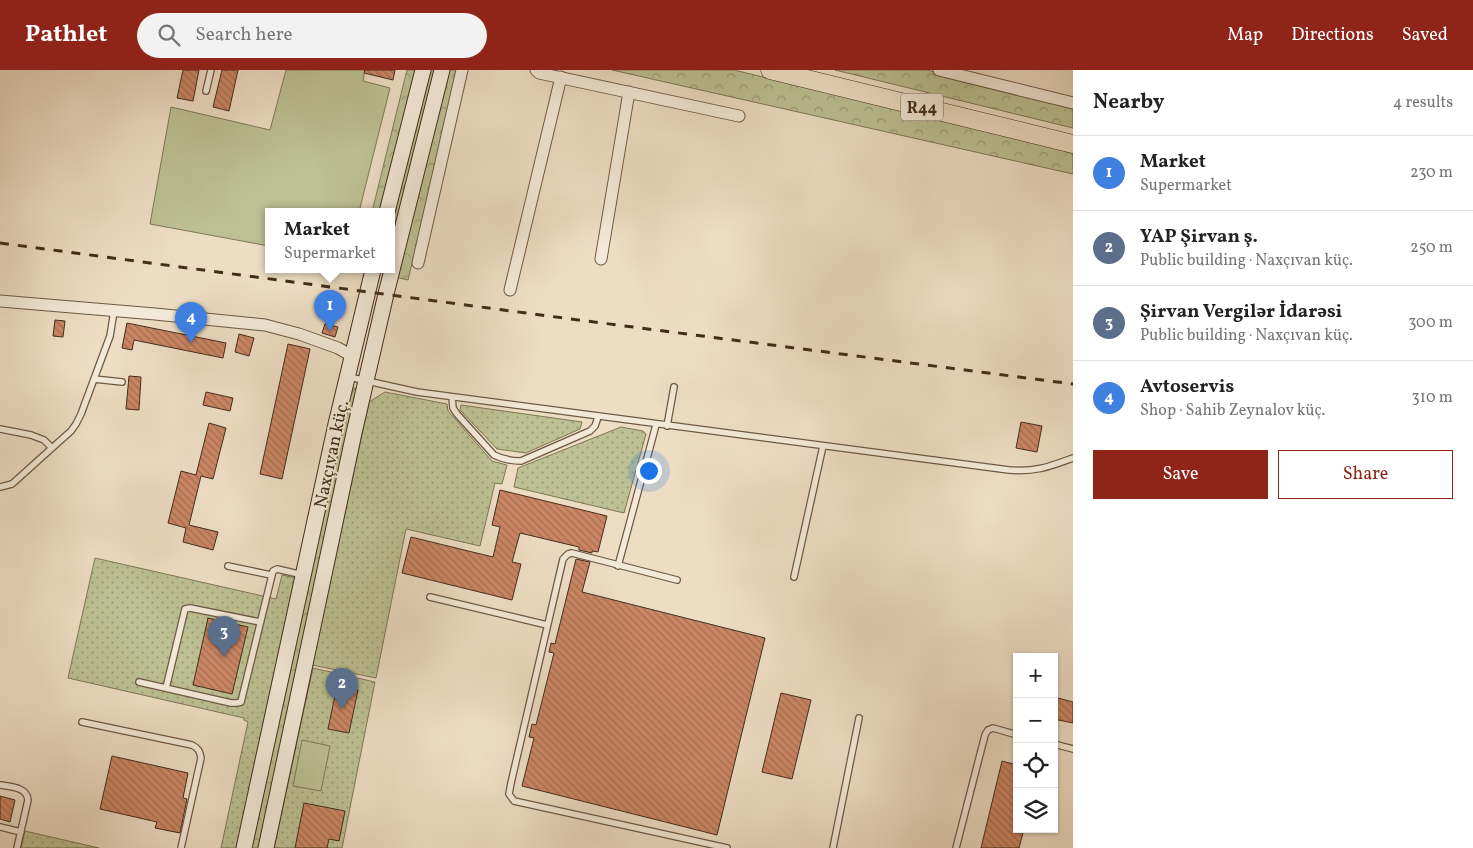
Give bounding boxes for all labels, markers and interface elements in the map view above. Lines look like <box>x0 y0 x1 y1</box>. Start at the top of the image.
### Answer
search box <box>137 13 487 58</box>
text: Pathlet <box>25 18 107 52</box>
icon: search <box>155 21 183 49</box>
text: Search here <box>195 22 293 48</box>
text: Map <box>1227 23 1263 48</box>
text: Directions <box>1291 23 1374 48</box>
text: Saved <box>1402 23 1448 48</box>
text: Nearby <box>1093 88 1164 117</box>
text: 4 results <box>1393 92 1453 114</box>
road number: R44 <box>901 94 943 121</box>
text: Market <box>1140 149 1206 175</box>
text: 1 <box>1106 162 1112 184</box>
text: 230 m <box>1410 162 1453 184</box>
text: Supermarket <box>1140 175 1232 197</box>
popup <box>265 208 395 273</box>
text: Market <box>284 217 350 243</box>
text: YAP Şirvan ş. <box>1140 224 1258 250</box>
text: 2 <box>1105 237 1113 259</box>
text: 250 m <box>1410 237 1453 259</box>
text: Supermarket <box>284 243 376 265</box>
text: Public building · Naxçıvan küç. <box>1140 250 1353 272</box>
pin: 1 <box>314 290 346 331</box>
text: Şirvan Vergilər İdarəsi <box>1140 299 1342 325</box>
pin: 4 <box>175 302 207 343</box>
text: 3 <box>1105 312 1113 334</box>
text: 300 m <box>1408 312 1453 334</box>
text: Public building · Naxçıvan küç. <box>1140 325 1353 347</box>
text: Avtoservis <box>1140 374 1234 400</box>
text: 4 <box>1104 387 1114 409</box>
text: 310 m <box>1412 387 1453 409</box>
street label: Naxçıvan küç. <box>309 398 356 511</box>
text: Shop · Sahib Zeynalov küç. <box>1140 400 1325 422</box>
button: Save <box>1093 450 1268 499</box>
button: Share <box>1278 450 1453 499</box>
your location <box>636 458 662 484</box>
pin: 3 <box>208 616 240 657</box>
map controls <box>1013 653 1058 833</box>
button: + <box>1013 653 1058 698</box>
pin: 2 <box>326 668 358 709</box>
button: − <box>1013 698 1058 743</box>
button: locate <box>1013 743 1058 788</box>
button: layers <box>1013 788 1058 833</box>

